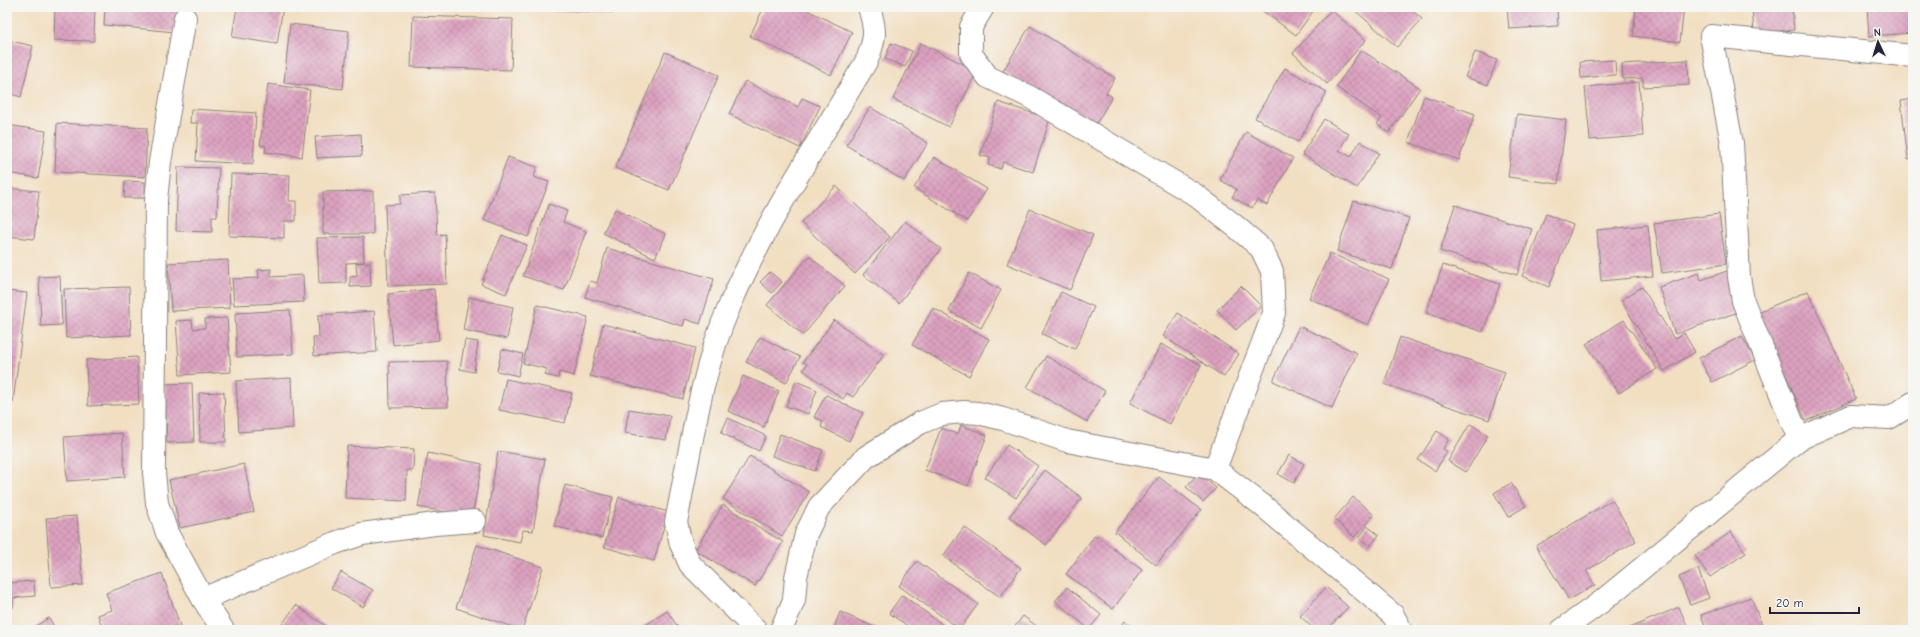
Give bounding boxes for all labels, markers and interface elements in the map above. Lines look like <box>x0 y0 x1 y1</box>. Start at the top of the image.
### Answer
north arrow <box>1858 22 1898 62</box>
text: N <box>1873 26 1881 39</box>
scale bar <box>1770 589 1859 615</box>
text: 20 m <box>1776 596 1804 610</box>

